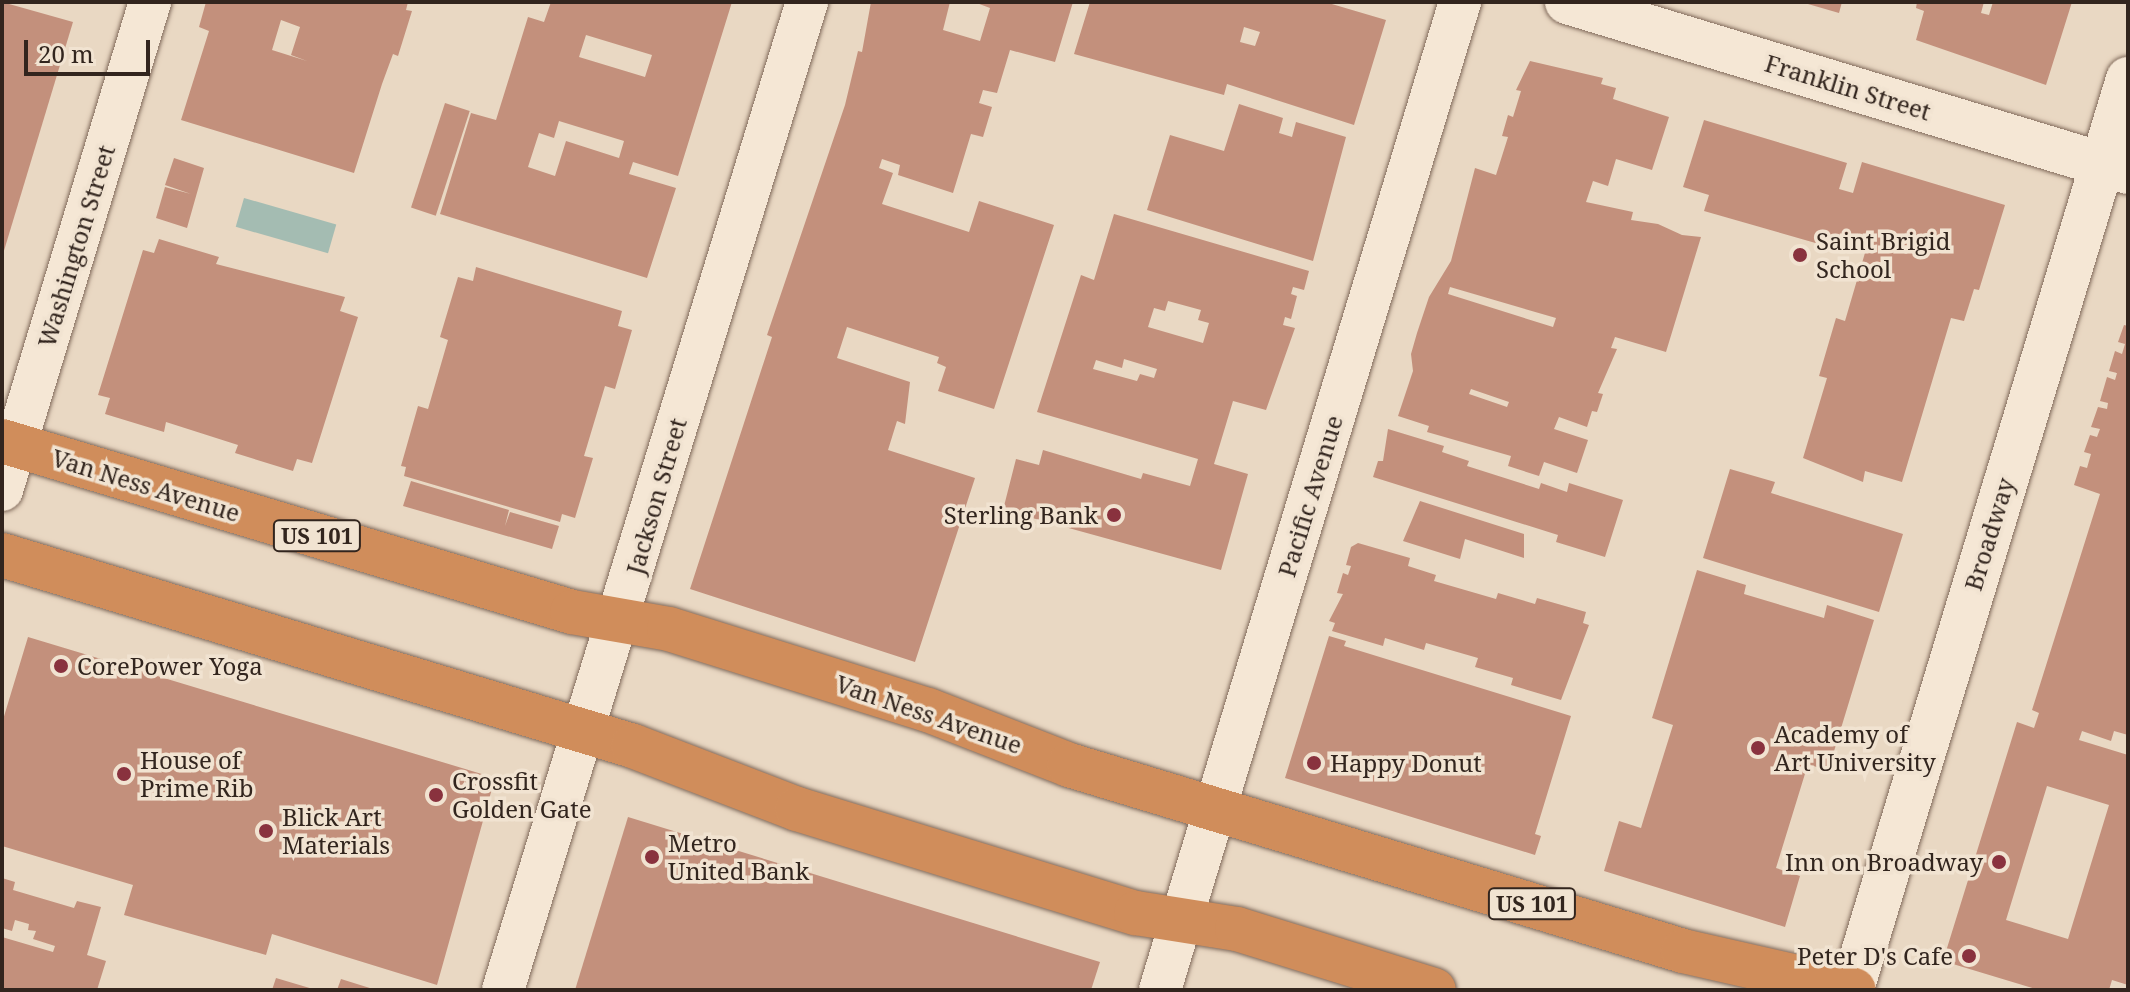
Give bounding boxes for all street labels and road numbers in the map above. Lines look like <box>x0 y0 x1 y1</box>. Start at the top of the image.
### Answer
street label: Franklin Street <box>1762 48 1934 126</box>
street label: Washington Street <box>32 141 120 351</box>
street label: Pacific Avenue <box>1272 412 1348 580</box>
street label: Jackson Street <box>620 415 692 577</box>
street label: Van Ness Avenue <box>49 443 243 527</box>
street label: Broadway <box>1958 474 2020 594</box>
road number: US 101 <box>271 518 363 554</box>
street label: Van Ness Avenue <box>832 669 1026 759</box>
road number: US 101 <box>1486 886 1578 922</box>

